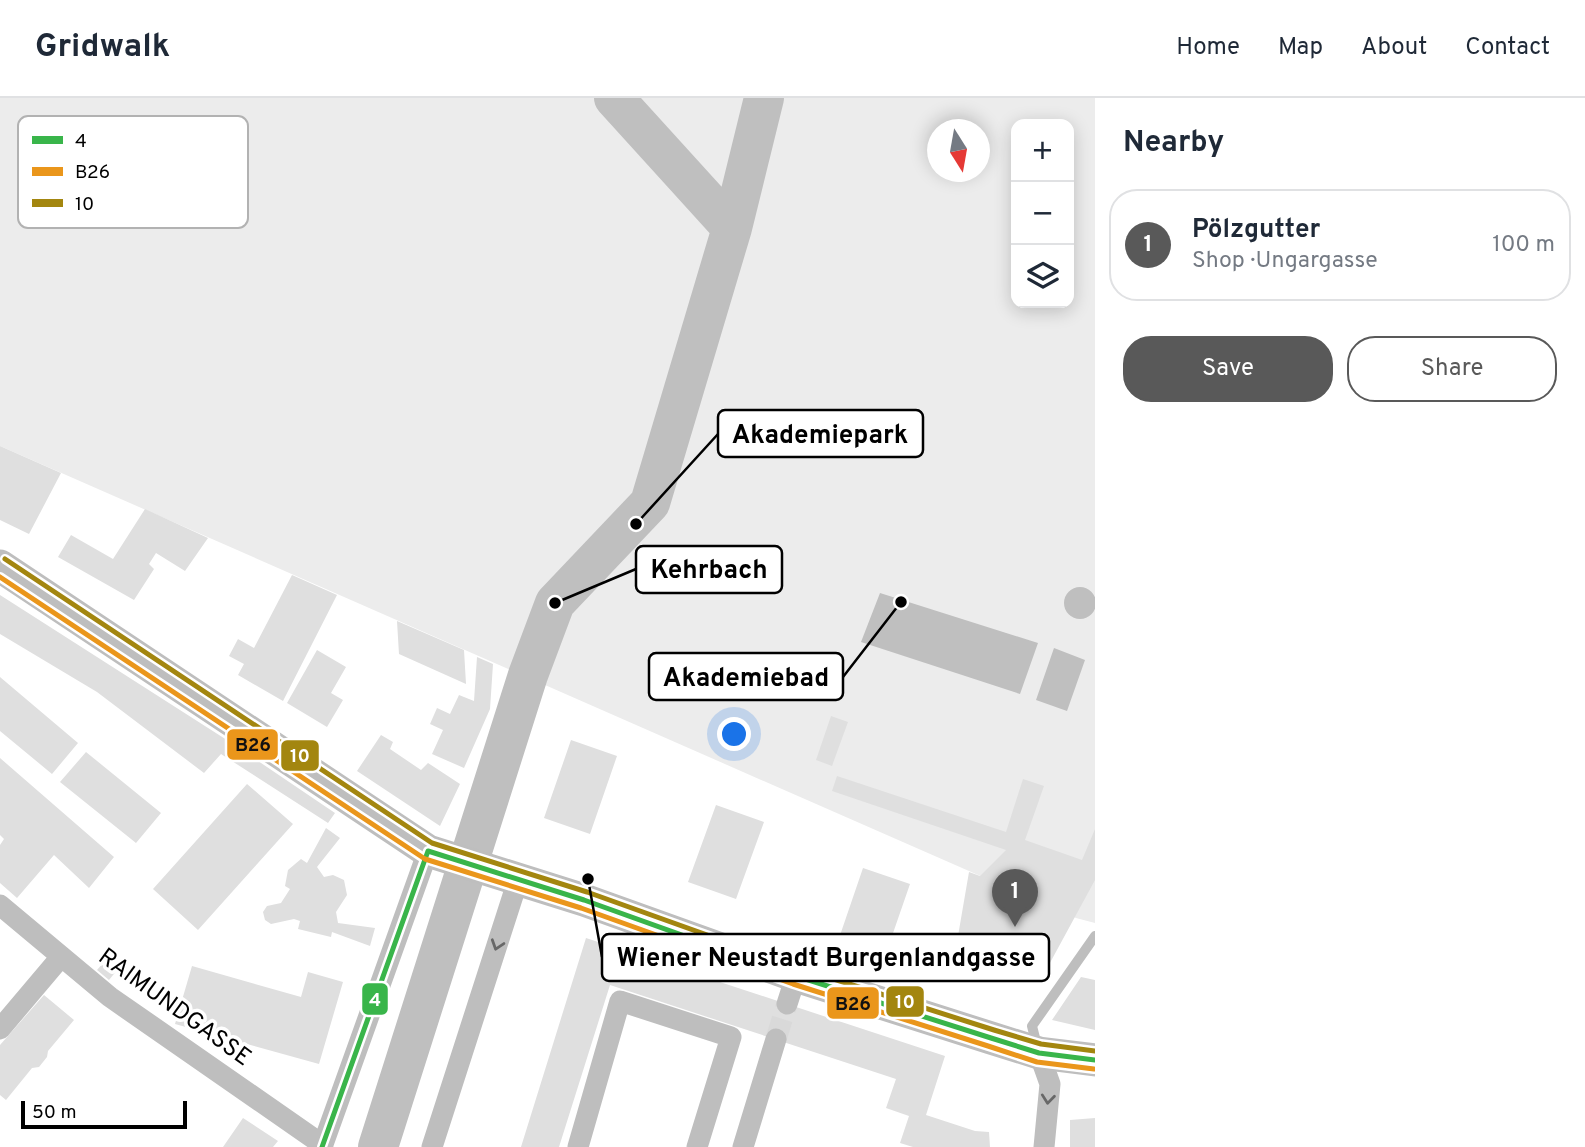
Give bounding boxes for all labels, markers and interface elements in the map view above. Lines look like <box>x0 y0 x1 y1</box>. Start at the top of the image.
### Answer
text: Gridwalk <box>35 27 170 69</box>
text: Home <box>1176 33 1240 63</box>
text: Map <box>1278 33 1323 63</box>
text: About <box>1361 33 1427 63</box>
text: Contact <box>1465 33 1550 63</box>
legend <box>18 116 248 228</box>
north arrow <box>927 119 990 182</box>
map controls <box>1011 119 1074 308</box>
button: + <box>1011 119 1074 182</box>
text: Nearby <box>1123 125 1224 162</box>
text: 4 <box>75 130 87 154</box>
text: B26 <box>75 161 110 185</box>
button: − <box>1011 182 1074 245</box>
text: 10 <box>75 193 94 217</box>
text: Pölzgutter <box>1192 214 1320 247</box>
text: 1 <box>1143 231 1153 260</box>
text: 100 m <box>1492 231 1555 260</box>
button: layers <box>1011 245 1074 308</box>
text: Shop · Ungargasse <box>1192 247 1378 276</box>
button: Save <box>1123 336 1333 402</box>
button: Share <box>1347 336 1557 402</box>
callout: Akademiepark <box>718 410 923 457</box>
text: Akademiepark <box>732 420 908 453</box>
callout: Kehrbach <box>636 546 782 593</box>
text: Kehrbach <box>650 555 768 588</box>
callout: Akademiebad <box>649 653 843 700</box>
text: Akademiebad <box>663 663 829 696</box>
your location <box>717 717 751 751</box>
line badge: B26 <box>226 728 279 761</box>
text: B26 <box>235 734 271 758</box>
line badge: 10 <box>280 739 320 772</box>
text: 10 <box>290 745 310 769</box>
pin: 1 <box>992 869 1038 927</box>
callout: Wiener Neustadt Burgenlandgasse <box>602 934 1049 981</box>
one-way arrow <box>491 938 505 950</box>
street label: RAIMUNDGASSE <box>92 942 256 1074</box>
text: Wiener Neustadt Burgenlandgasse <box>616 943 1036 976</box>
line badge: 4 <box>361 982 389 1016</box>
line badge: 10 <box>885 985 925 1018</box>
line badge: B26 <box>826 986 880 1020</box>
text: 4 <box>369 989 381 1013</box>
text: 10 <box>895 991 915 1015</box>
text: B26 <box>835 993 871 1017</box>
one-way arrow <box>1041 1094 1056 1105</box>
scale bar <box>21 1098 187 1130</box>
text: 50 m <box>32 1101 77 1125</box>

